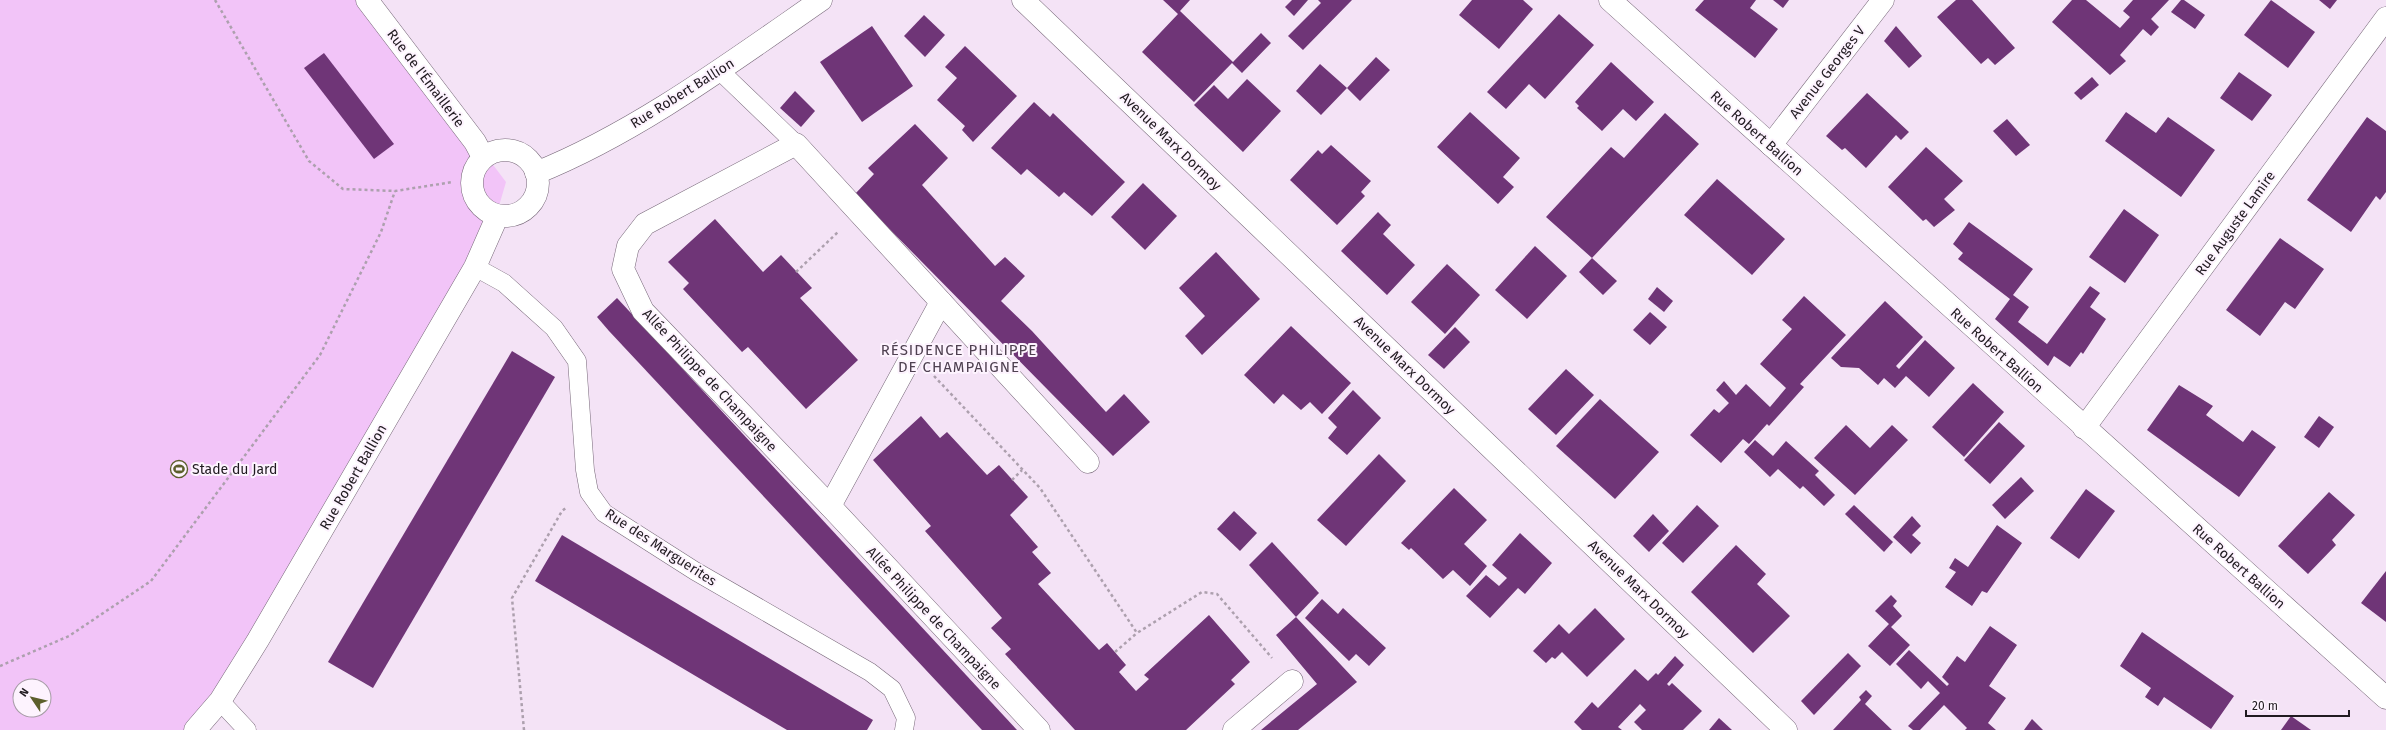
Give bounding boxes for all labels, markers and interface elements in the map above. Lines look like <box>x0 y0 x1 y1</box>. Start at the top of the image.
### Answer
street label: Avenue Georges V <box>1786 22 1869 122</box>
street label: Rue de l'Émaillerie <box>383 25 469 131</box>
street label: Rue Robert Ballion <box>627 55 737 132</box>
street label: Rue Robert Ballion <box>1707 87 1807 180</box>
street label: Avenue Marx Dormoy <box>1116 89 1225 194</box>
street label: Rue Auguste Lamire <box>2192 168 2279 279</box>
street label: Rue Robert Ballion <box>1947 304 2047 397</box>
street label: Allée Philippe de Champaigne <box>639 305 780 455</box>
street label: Avenue Marx Dormoy <box>1350 313 1459 418</box>
district label: RÉSIDENCE PHILIPPE DE CHAMPAIGNE <box>881 341 1037 376</box>
street label: Rue Robert Ballion <box>316 421 391 533</box>
sports icon: Stade du Jard <box>169 459 189 479</box>
place label: Stade du Jard <box>192 461 277 478</box>
street label: Rue des Marguerites <box>602 505 720 590</box>
street label: Rue Robert Ballion <box>2189 520 2289 613</box>
street label: Avenue Marx Dormoy <box>1584 537 1693 642</box>
street label: Allée Philippe de Champaigne <box>863 543 1004 693</box>
north arrow <box>12 678 52 718</box>
text: N <box>17 686 32 699</box>
scale bar <box>2246 692 2349 718</box>
text: 20 m <box>2252 699 2278 713</box>

